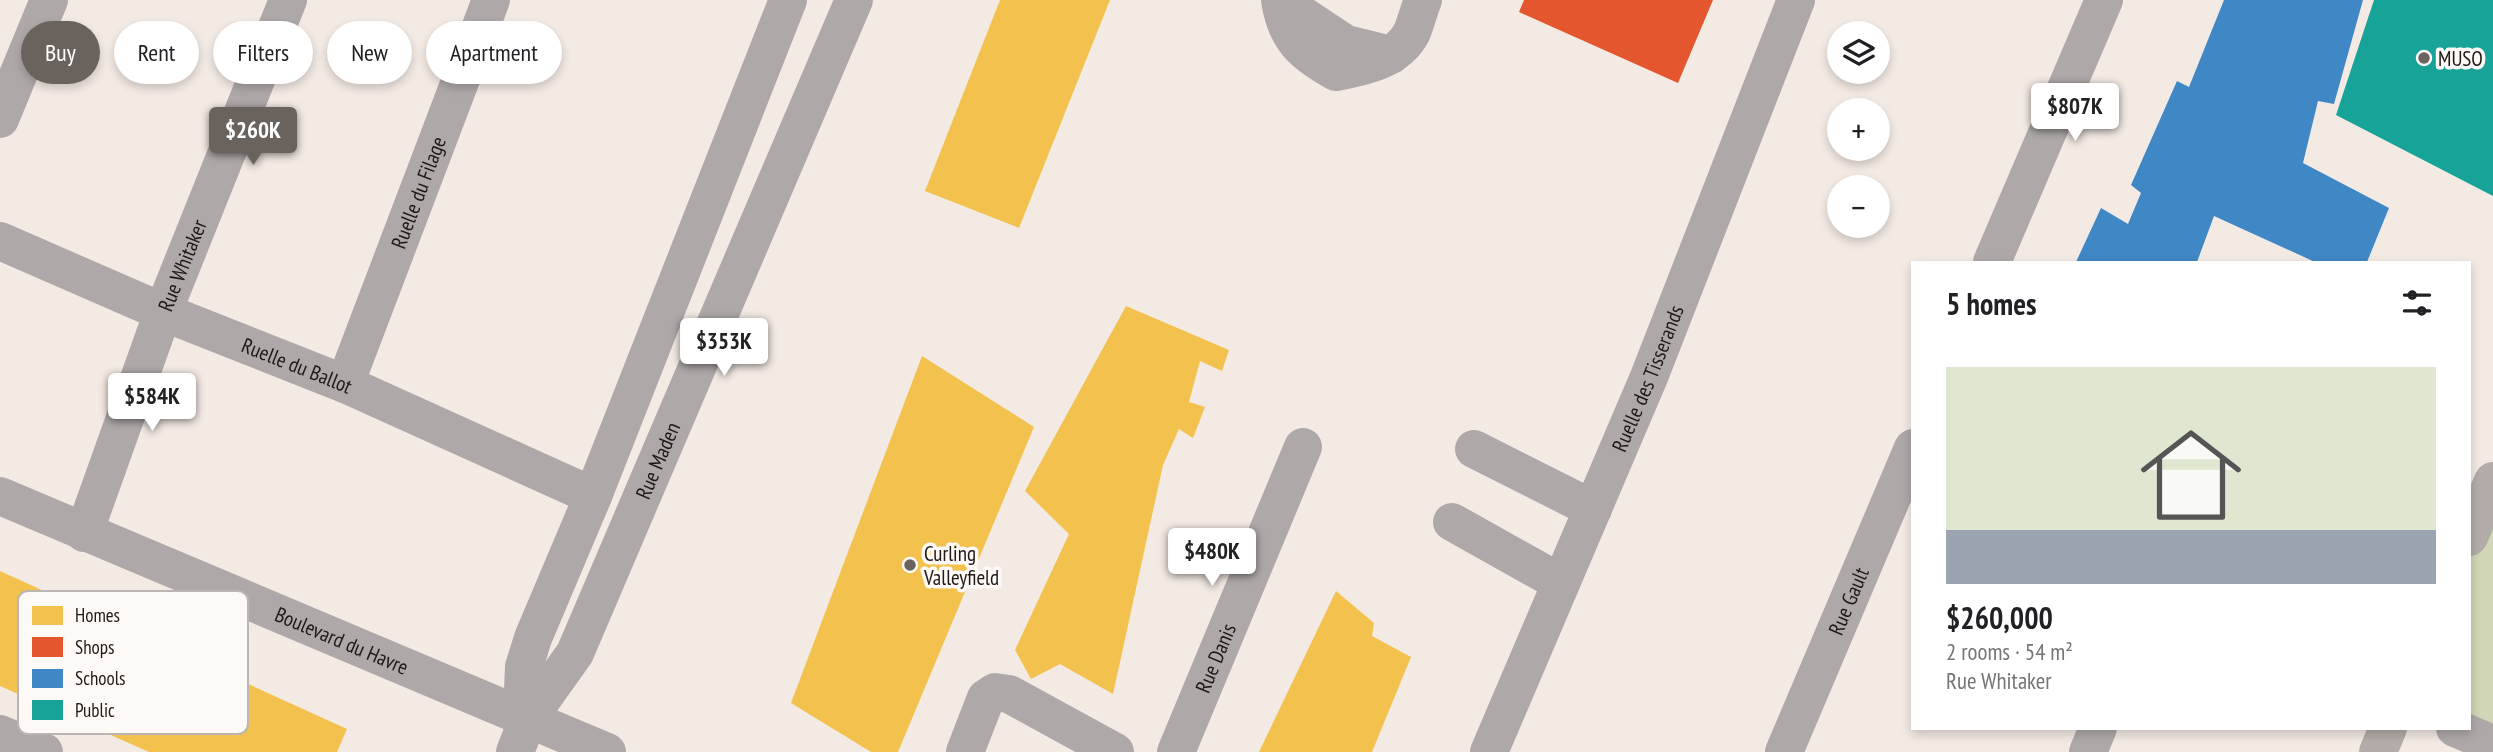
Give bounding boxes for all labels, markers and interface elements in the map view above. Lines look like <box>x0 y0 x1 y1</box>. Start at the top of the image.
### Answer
chip: Buy <box>21 21 100 84</box>
chip: Rent <box>114 21 199 84</box>
chip: Filters <box>213 21 313 84</box>
chip: New <box>327 21 412 84</box>
chip: Apartment <box>426 21 562 84</box>
map controls <box>1827 21 1890 238</box>
button: layers <box>1827 21 1890 84</box>
place label: MUSO <box>2438 45 2483 72</box>
marker: MUSO <box>2416 50 2432 66</box>
pin: $807K <box>2026 83 2124 143</box>
text: $807K <box>2047 91 2103 120</box>
button: + <box>1827 98 1890 161</box>
pin: $260K <box>204 108 302 167</box>
text: $260K <box>225 115 281 144</box>
street label: Ruelle du Filage <box>384 133 451 252</box>
button: − <box>1827 175 1890 238</box>
street label: Rue Whitaker <box>151 215 212 315</box>
text: 5 homes <box>1946 284 2037 323</box>
icon: filters <box>2398 284 2436 322</box>
street label: Ruelle des Tisserands <box>1605 301 1689 456</box>
pin: $353K <box>675 318 773 378</box>
text: $353K <box>696 326 752 355</box>
street label: Ruelle du Ballot <box>238 331 357 399</box>
pin: $584K <box>103 374 201 433</box>
text: $584K <box>124 381 180 410</box>
icon: home <box>2128 412 2254 538</box>
street label: Rue Maden <box>629 418 686 503</box>
pin: $480K <box>1163 528 1261 588</box>
text: $480K <box>1184 536 1240 565</box>
place label: Curling Valleyfield <box>923 540 999 591</box>
marker: Curling Valleyfield <box>902 557 918 573</box>
street label: Rue Gault <box>1822 563 1874 639</box>
legend <box>18 591 248 734</box>
text: $260,000 <box>1946 598 2053 637</box>
street label: Boulevard du Havre <box>271 600 413 680</box>
text: Homes <box>75 603 120 627</box>
street label: Rue Danis <box>1189 619 1242 697</box>
text: Shops <box>75 635 114 659</box>
text: 2 rooms · 54 m² <box>1946 637 2073 666</box>
text: Schools <box>75 666 126 690</box>
text: Rue Whitaker <box>1946 666 2052 695</box>
text: Public <box>75 698 115 722</box>

